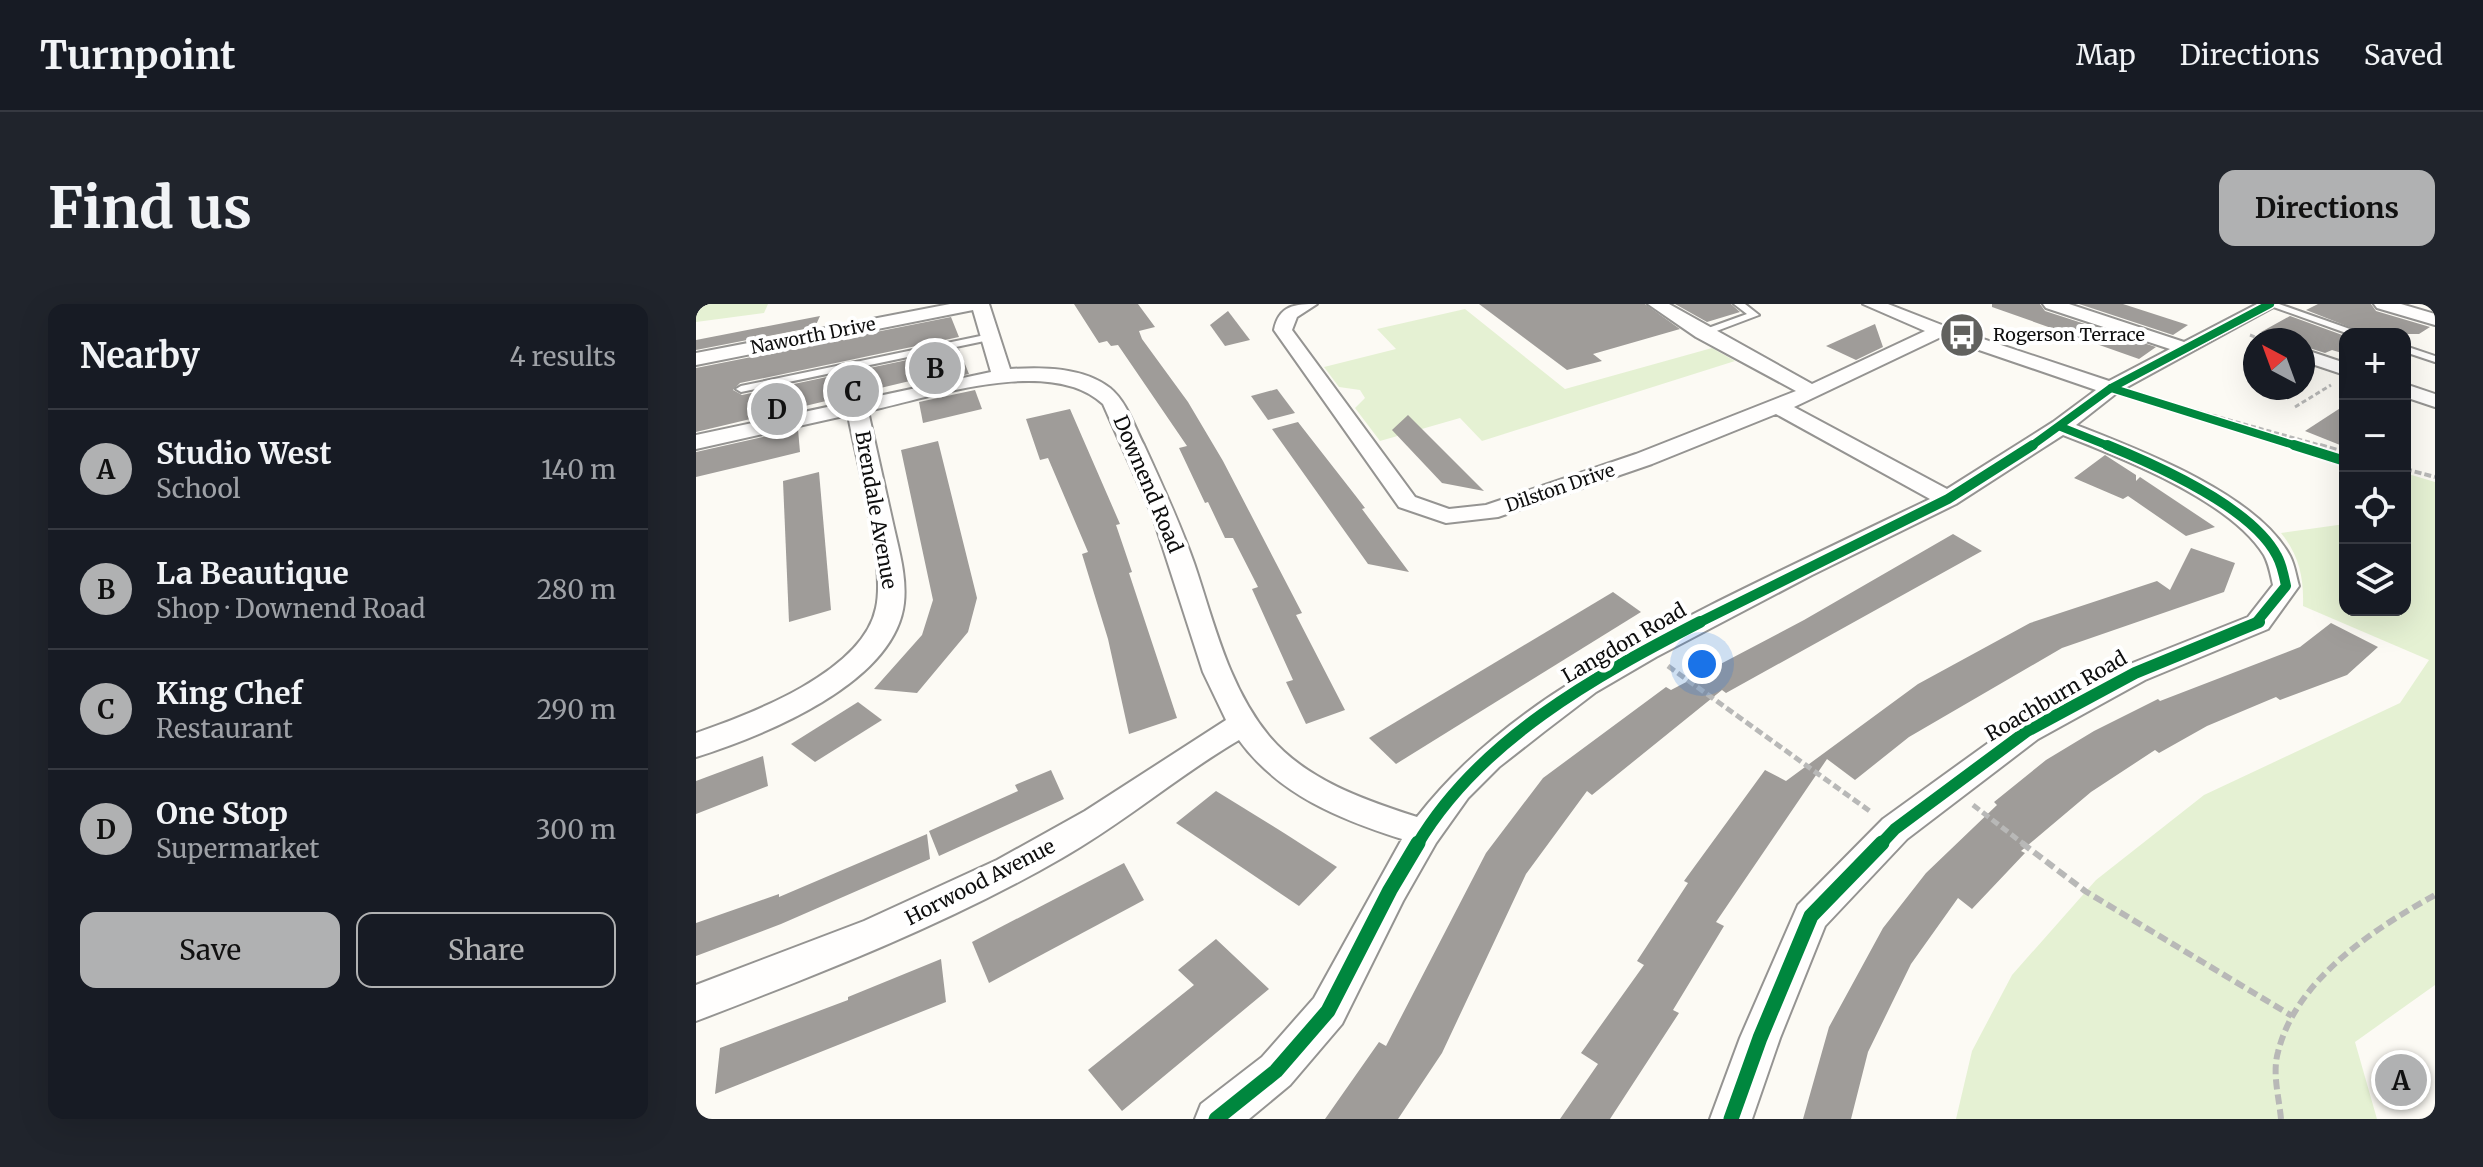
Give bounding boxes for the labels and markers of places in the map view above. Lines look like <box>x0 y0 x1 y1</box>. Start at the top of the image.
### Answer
bus stop icon: Rogerson Terrace <box>1938 311 1986 359</box>
place label: Rogerson Terrace <box>1993 323 2145 346</box>
pin: B <box>909 338 961 398</box>
pin: C <box>827 361 879 421</box>
pin: D <box>751 379 803 439</box>
pin: A <box>2375 1050 2427 1110</box>

